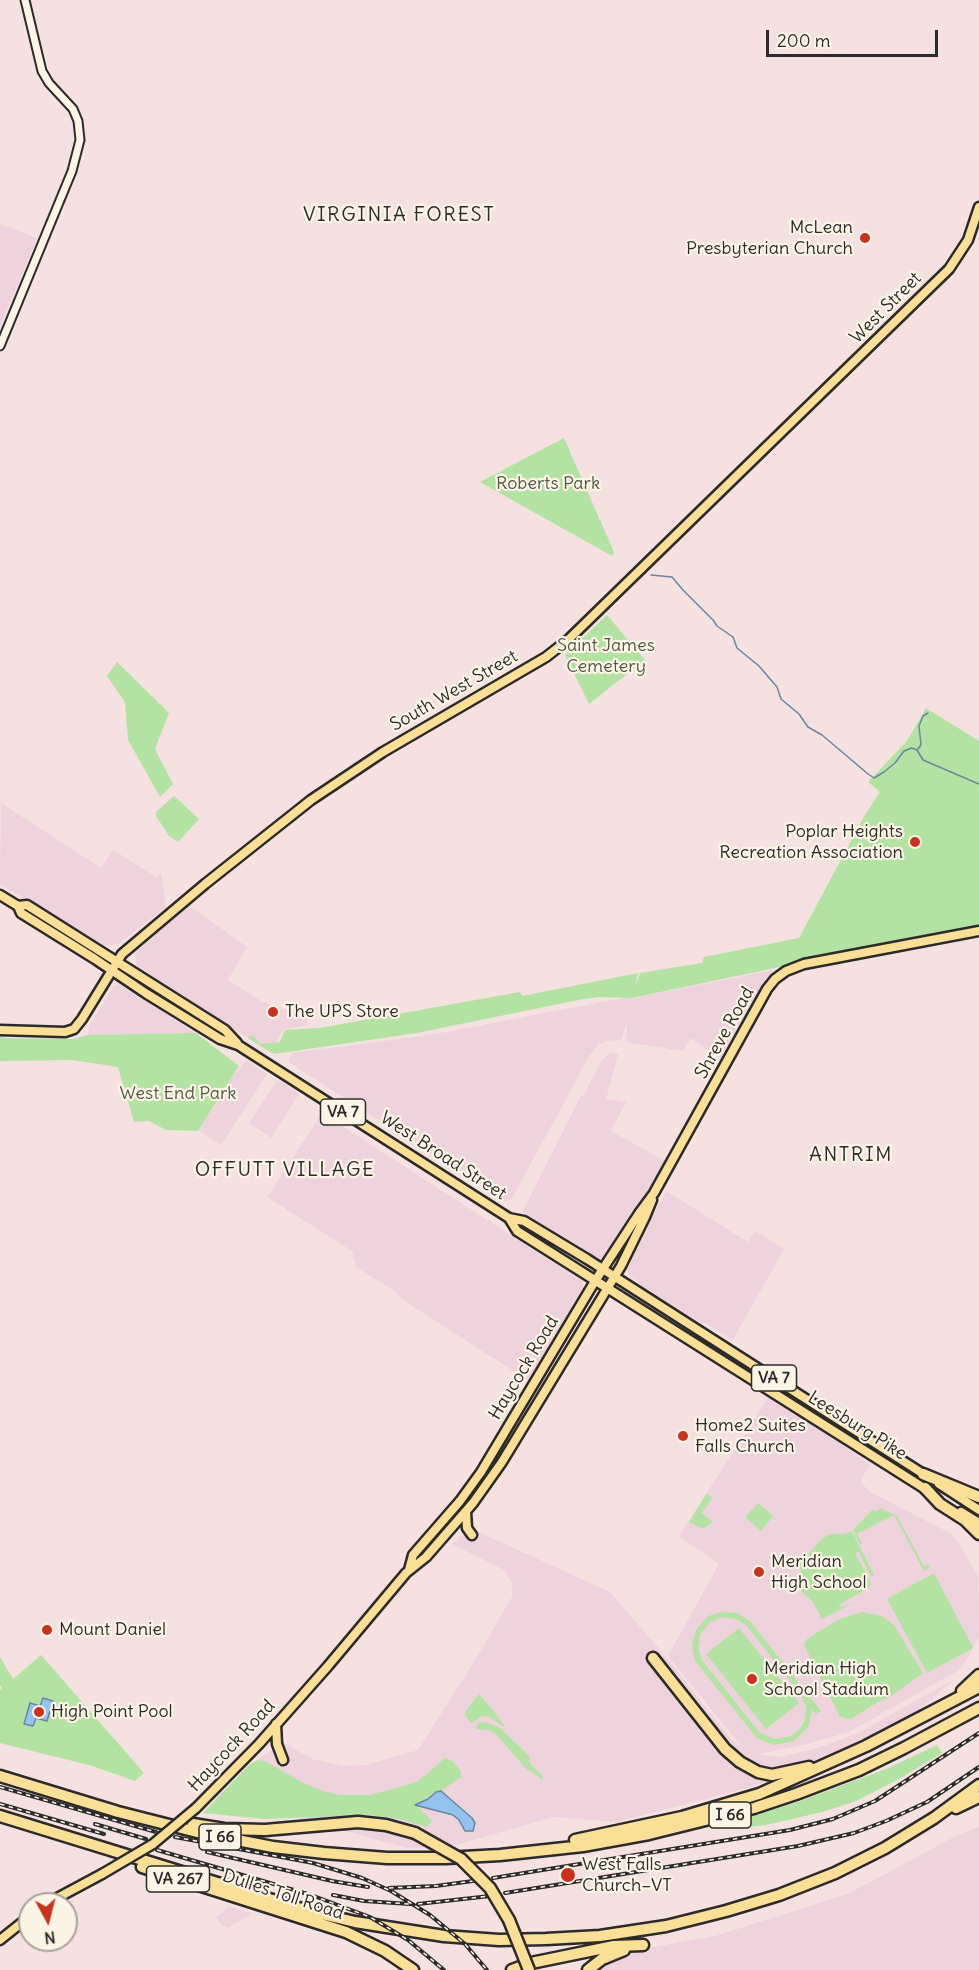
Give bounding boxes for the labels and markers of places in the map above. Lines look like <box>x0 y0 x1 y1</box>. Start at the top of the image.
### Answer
place label: McLean Presbyterian Church <box>686 217 853 260</box>
marker: McLean Presbyterian Church <box>858 231 872 245</box>
place label: Poplar Heights Recreation Association <box>719 821 903 864</box>
marker: Poplar Heights Recreation Association <box>908 835 922 849</box>
place label: The UPS Store <box>285 1001 399 1023</box>
marker: The UPS Store <box>266 1005 280 1019</box>
place label: Home2 Suites Falls Church <box>695 1415 806 1458</box>
marker: Home2 Suites Falls Church <box>676 1429 690 1443</box>
place label: Meridian High School <box>771 1551 866 1594</box>
marker: Meridian High School <box>752 1565 766 1579</box>
place label: Mount Daniel <box>59 1619 166 1641</box>
marker: Mount Daniel <box>40 1623 54 1637</box>
place label: Meridian High School Stadium <box>764 1658 889 1700</box>
marker: Meridian High School Stadium <box>745 1672 759 1686</box>
place label: High Point Pool <box>51 1701 173 1723</box>
marker: High Point Pool <box>32 1705 46 1719</box>
place label: West Falls Church–VT <box>582 1854 672 1896</box>
marker: West Falls Church–VT <box>559 1866 577 1884</box>

